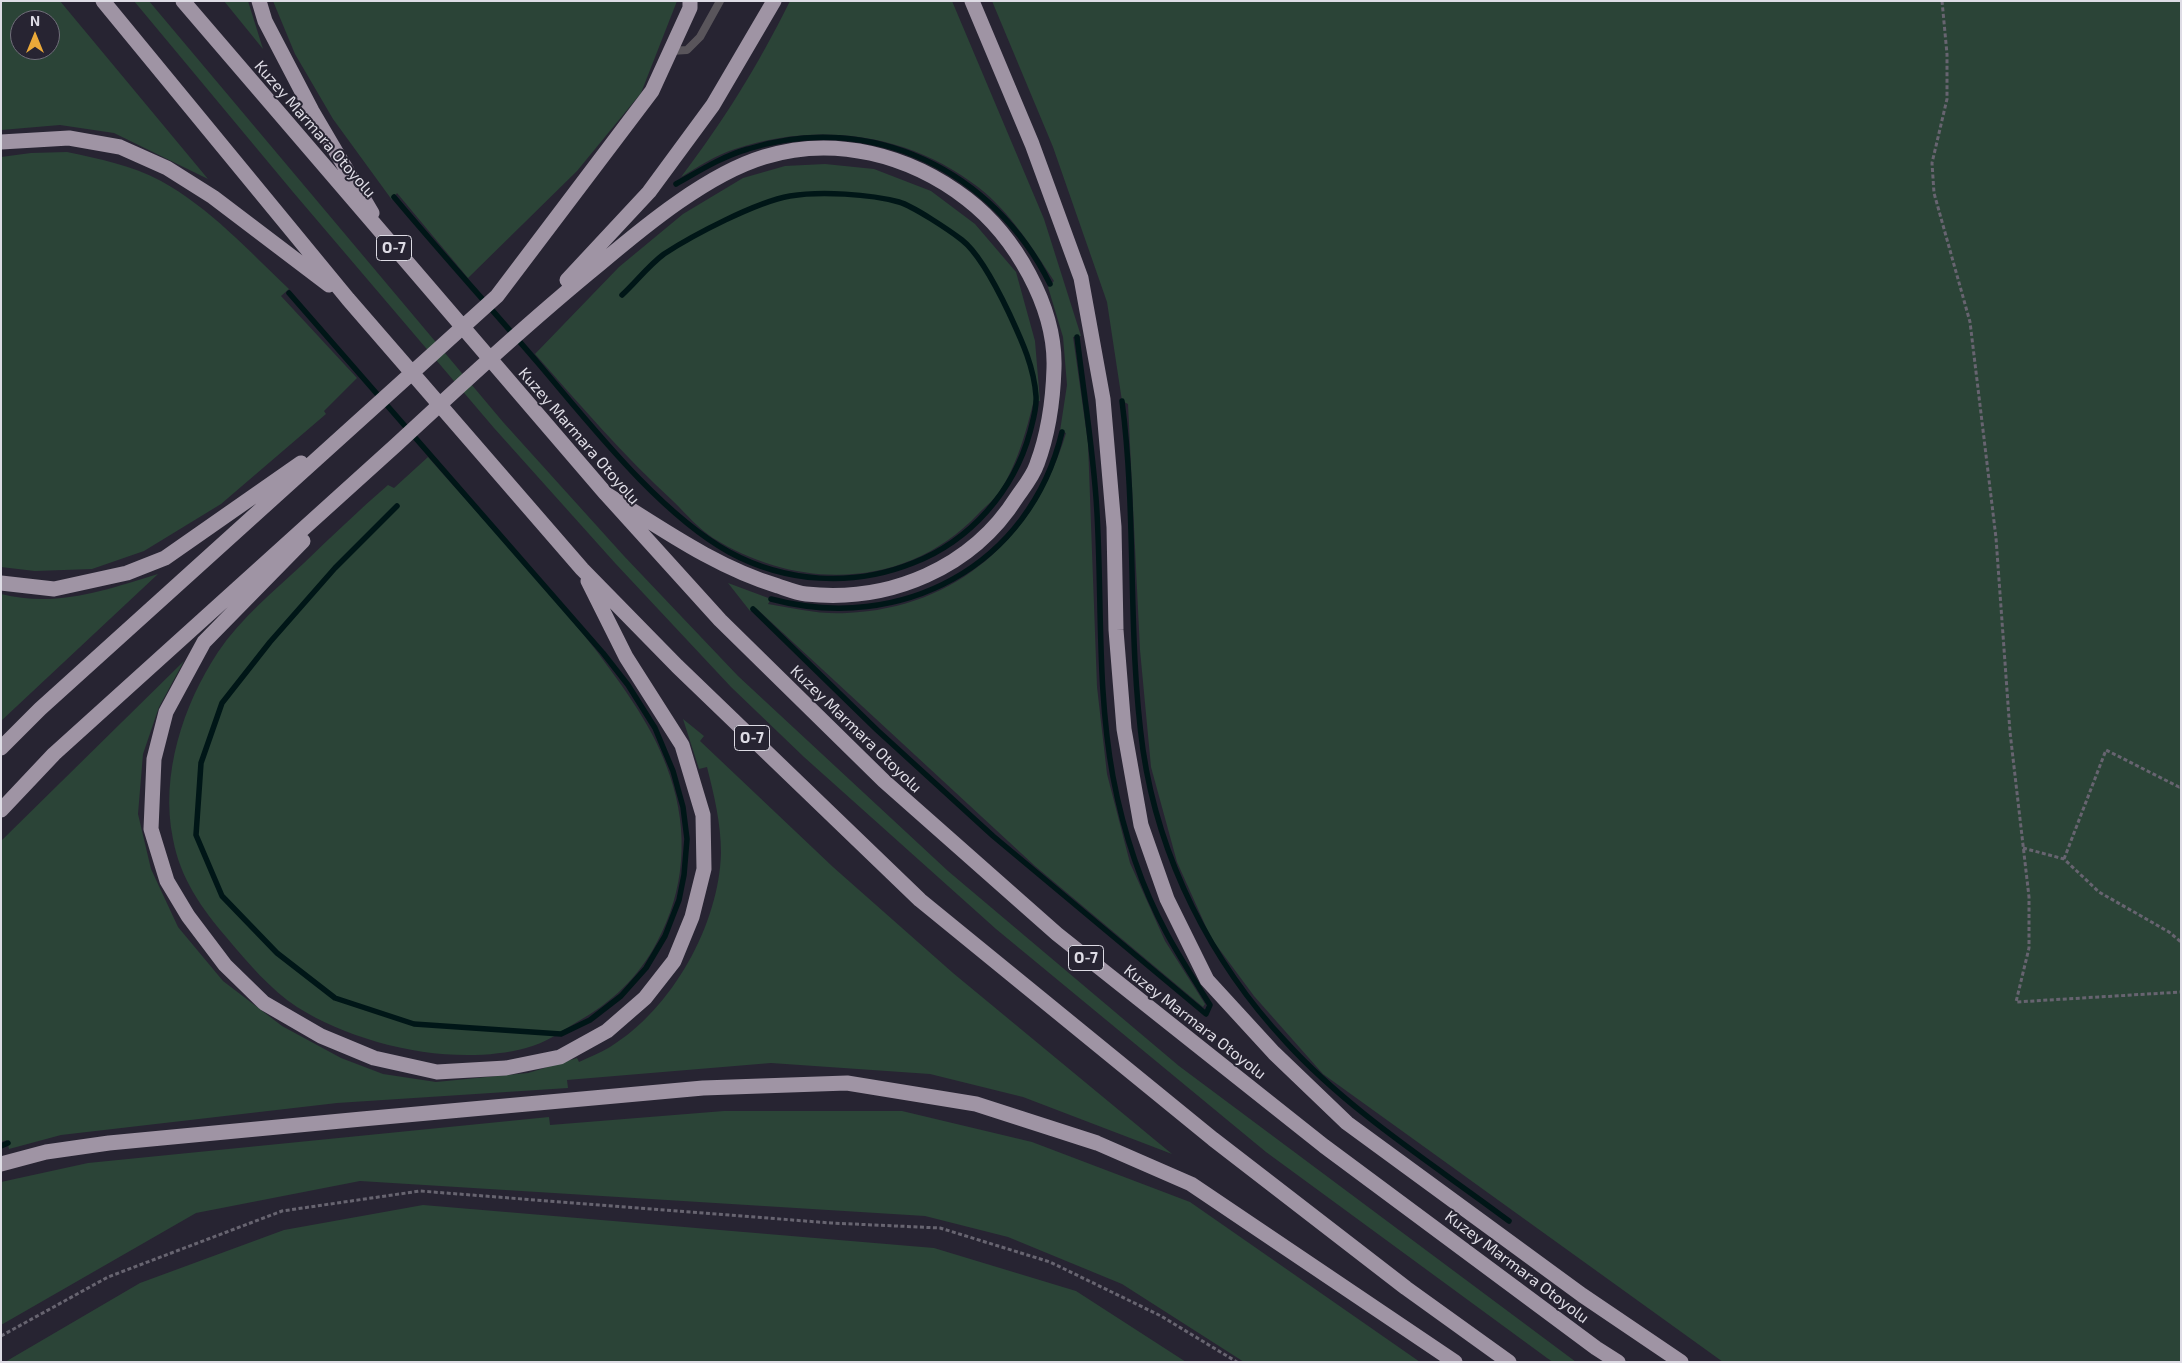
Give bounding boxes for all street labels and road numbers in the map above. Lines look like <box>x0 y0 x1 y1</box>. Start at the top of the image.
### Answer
street label: Kuzey Marmara Otoyolu <box>250 57 380 201</box>
road number: O-7 <box>376 236 412 260</box>
street label: Kuzey Marmara Otoyolu <box>514 364 644 508</box>
street label: Kuzey Marmara Otoyolu <box>786 661 926 797</box>
road number: O-7 <box>734 726 770 750</box>
road number: O-7 <box>1068 946 1104 970</box>
street label: Kuzey Marmara Otoyolu <box>1120 961 1270 1083</box>
street label: Kuzey Marmara Otoyolu <box>1441 1207 1593 1327</box>

